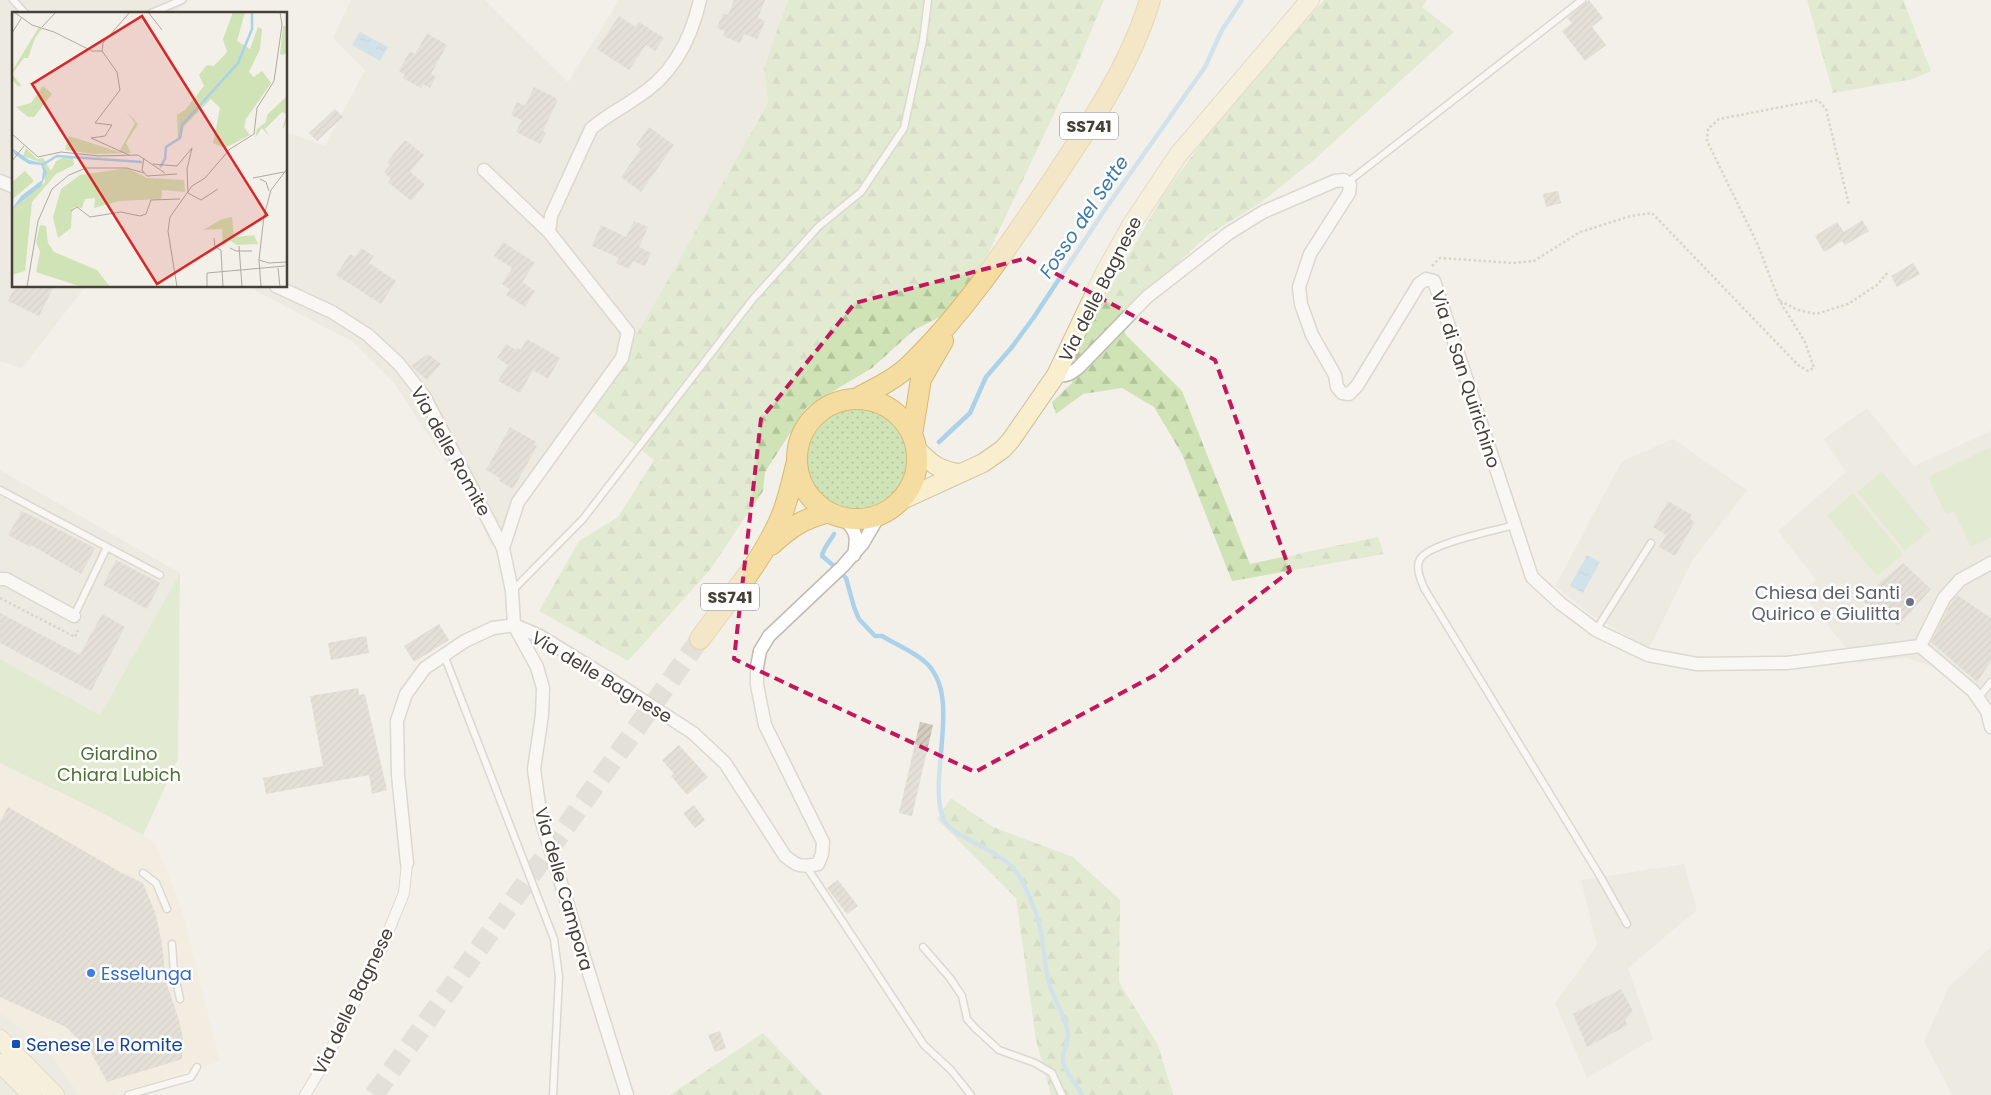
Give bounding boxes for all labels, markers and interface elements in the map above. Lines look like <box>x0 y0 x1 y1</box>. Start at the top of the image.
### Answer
inset map <box>12 12 288 288</box>
road number: SS741 <box>1060 112 1118 140</box>
water label: Fosso del Sette <box>1033 150 1135 284</box>
street label: Via delle Bagnese <box>1052 212 1148 366</box>
street label: Via di San Quirichino <box>1425 287 1507 471</box>
street label: Via delle Romite <box>405 382 497 520</box>
place label: Chiesa dei Santi Quirico e Giulitta <box>1751 580 1900 626</box>
road number: SS741 <box>701 584 759 610</box>
marker: Chiesa dei Santi Quirico e Giulitta <box>1904 596 1916 608</box>
street label: Via delle Bagnese <box>527 625 677 729</box>
park label: Giardino Chiara Lubich <box>57 741 181 787</box>
street label: Via delle Campora <box>529 804 599 974</box>
street label: Via delle Bagnese <box>307 923 399 1079</box>
place label: Esselunga <box>101 961 192 986</box>
marker: Esselunga <box>85 967 97 979</box>
place label: Senese Le Romite <box>26 1032 183 1057</box>
marker: Senese Le Romite <box>10 1038 22 1050</box>

